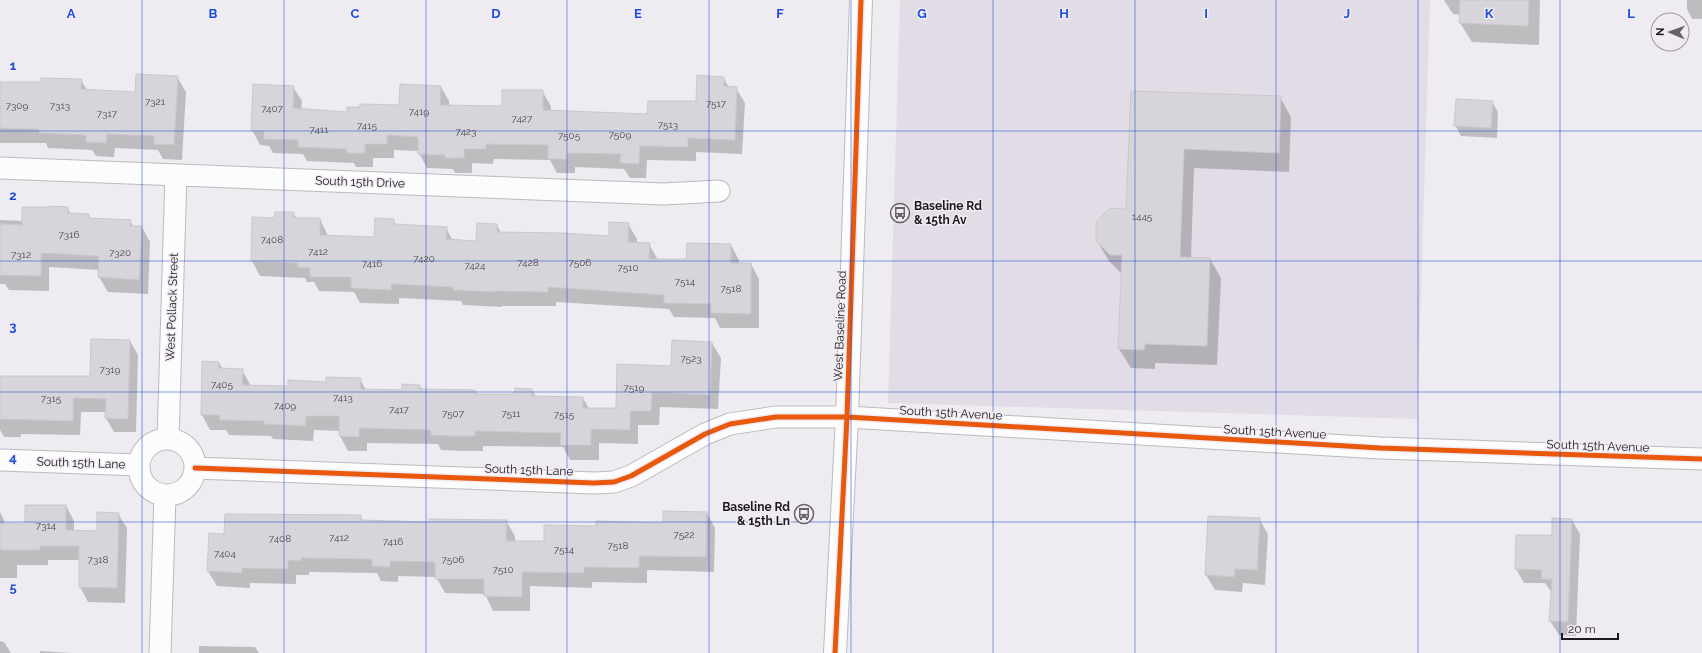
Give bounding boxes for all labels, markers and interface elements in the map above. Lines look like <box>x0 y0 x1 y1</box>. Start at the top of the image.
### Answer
text: A <box>67 6 76 21</box>
text: B <box>209 6 218 21</box>
text: C <box>351 6 360 21</box>
text: D <box>491 6 501 21</box>
text: E <box>634 6 642 21</box>
text: F <box>776 6 784 21</box>
text: G <box>917 6 927 21</box>
text: H <box>1059 6 1069 21</box>
text: I <box>1204 6 1208 21</box>
text: J <box>1344 6 1350 21</box>
text: K <box>1485 6 1494 21</box>
text: L <box>1627 6 1635 21</box>
north arrow <box>1650 12 1690 52</box>
text: N <box>1654 27 1667 36</box>
text: 1 <box>10 58 17 73</box>
house number: 7321 <box>145 96 166 107</box>
house number: 7517 <box>706 98 727 109</box>
house number: 7309 <box>6 100 28 111</box>
house number: 7313 <box>50 100 70 111</box>
house number: 7407 <box>261 103 283 114</box>
house number: 7419 <box>409 106 429 117</box>
house number: 7317 <box>97 108 118 119</box>
house number: 7427 <box>512 113 533 124</box>
house number: 7513 <box>658 119 678 130</box>
house number: 7415 <box>357 120 378 131</box>
house number: 7411 <box>310 124 329 135</box>
house number: 7423 <box>456 126 476 137</box>
house number: 7509 <box>609 129 631 140</box>
house number: 7505 <box>558 130 581 141</box>
street label: South 15th Drive <box>315 173 405 191</box>
text: 2 <box>9 188 17 203</box>
place label: Baseline Rd & 15th Av <box>914 199 982 227</box>
bus stop icon: Baseline Rd & 15th Av <box>889 202 911 224</box>
house number: 1445 <box>1132 211 1153 222</box>
house number: 7316 <box>59 229 80 240</box>
house number: 7408 <box>261 234 283 245</box>
house number: 7412 <box>308 246 328 257</box>
house number: 7320 <box>109 247 131 258</box>
house number: 7312 <box>11 249 31 260</box>
street label: West Pollack Street <box>163 253 181 361</box>
house number: 7420 <box>413 253 435 264</box>
house number: 7428 <box>517 257 539 268</box>
house number: 7506 <box>569 257 591 268</box>
house number: 7416 <box>362 258 382 269</box>
house number: 7424 <box>465 260 486 271</box>
house number: 7510 <box>617 262 639 273</box>
street label: West Baseline Road <box>831 270 849 382</box>
house number: 7514 <box>675 276 696 287</box>
house number: 7518 <box>721 283 741 294</box>
text: 3 <box>9 319 17 334</box>
house number: 7523 <box>680 353 702 364</box>
house number: 7319 <box>100 364 121 375</box>
house number: 7405 <box>211 379 233 390</box>
house number: 7519 <box>624 382 645 393</box>
house number: 7413 <box>333 392 353 403</box>
house number: 7315 <box>41 393 62 404</box>
house number: 7409 <box>274 400 296 411</box>
street label: South 15th Avenue <box>899 403 1003 423</box>
house number: 7417 <box>389 404 410 415</box>
house number: 7507 <box>442 408 465 419</box>
house number: 7511 <box>501 408 521 419</box>
house number: 7515 <box>554 409 575 420</box>
street label: South 15th Avenue <box>1223 422 1327 442</box>
street label: South 15th Avenue <box>1546 437 1650 455</box>
text: 4 <box>9 450 17 465</box>
street label: South 15th Lane <box>36 454 126 472</box>
street label: South 15th Lane <box>484 461 574 479</box>
place label: Baseline Rd & 15th Ln <box>722 500 790 528</box>
bus stop icon: Baseline Rd & 15th Ln <box>793 503 815 525</box>
house number: 7314 <box>36 520 57 531</box>
house number: 7522 <box>673 529 695 540</box>
house number: 7412 <box>329 532 349 543</box>
house number: 7408 <box>269 533 291 544</box>
house number: 7416 <box>383 536 403 547</box>
house number: 7518 <box>608 540 628 551</box>
house number: 7514 <box>554 544 575 555</box>
house number: 7404 <box>214 548 236 559</box>
house number: 7318 <box>88 554 109 565</box>
house number: 7506 <box>442 554 464 565</box>
house number: 7510 <box>492 564 514 575</box>
text: 5 <box>9 580 17 595</box>
scale bar <box>1562 615 1618 641</box>
text: 20 m <box>1568 622 1596 636</box>

